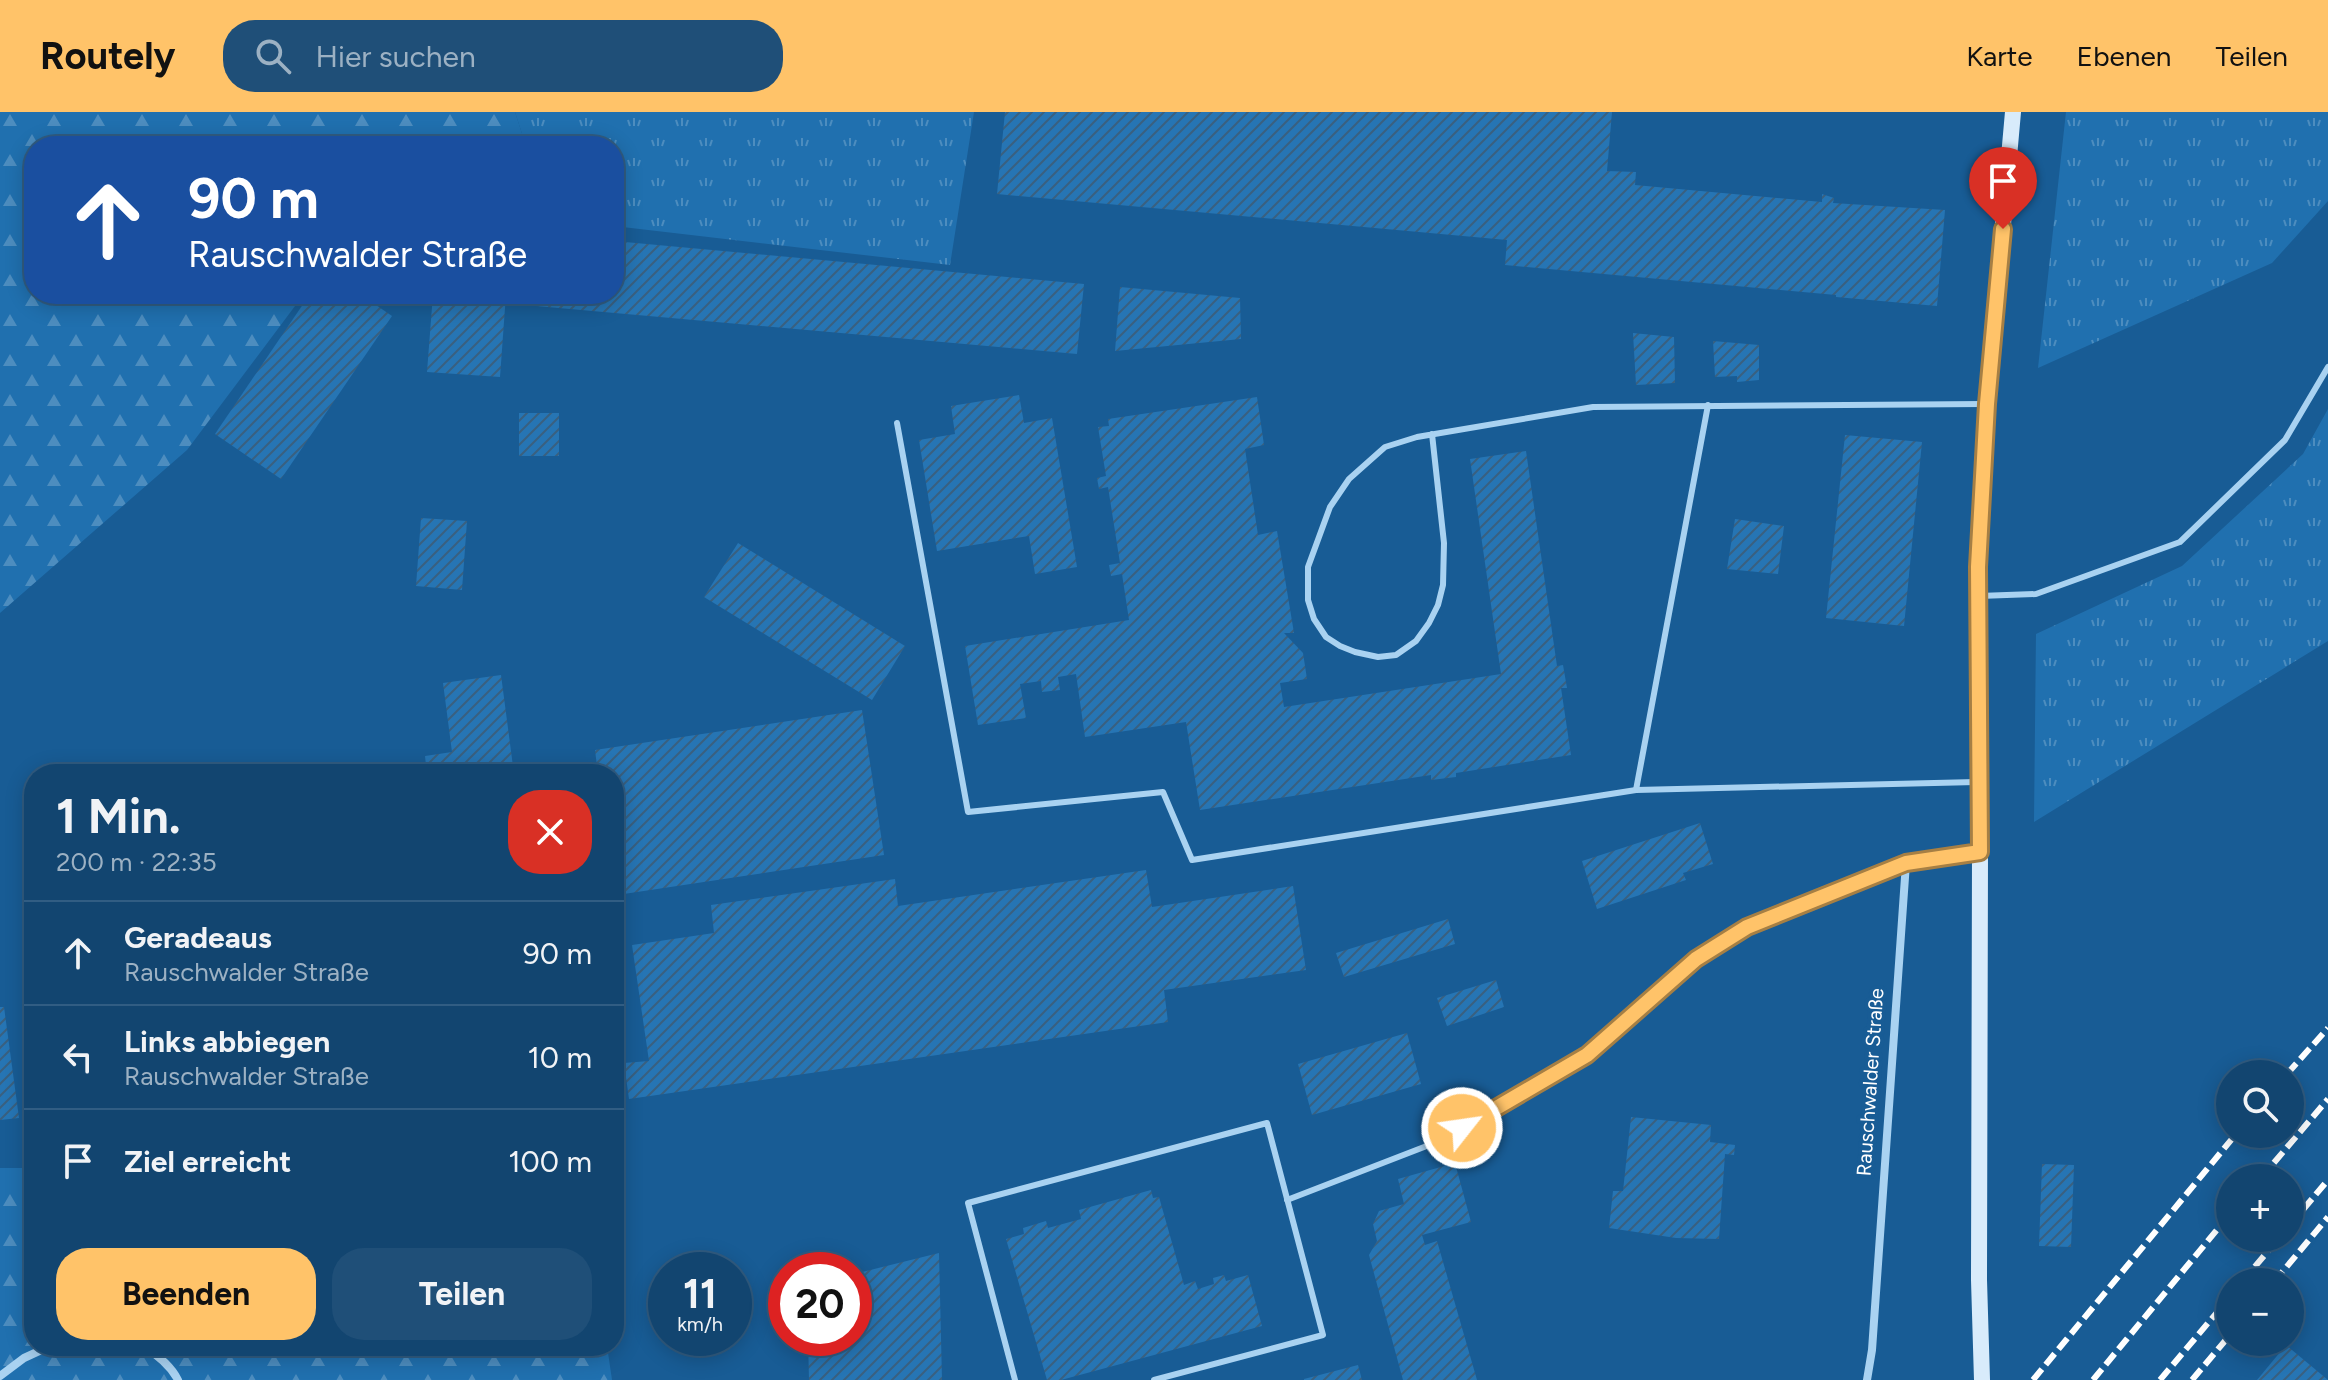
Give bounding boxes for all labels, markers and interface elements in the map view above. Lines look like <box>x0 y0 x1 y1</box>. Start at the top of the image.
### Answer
search box <box>223 20 783 92</box>
text: Routely <box>40 33 175 79</box>
icon: search <box>251 34 295 78</box>
text: Hier suchen <box>315 38 476 75</box>
text: Karte <box>1966 39 2033 73</box>
text: Ebenen <box>2077 39 2171 73</box>
text: Teilen <box>2215 39 2288 73</box>
pin <box>1969 147 2037 229</box>
icon: arrive <box>1981 159 2025 203</box>
text: 90 m <box>188 165 319 232</box>
icon: ahead <box>56 168 160 272</box>
text: Rauschwalder Straße <box>188 233 527 276</box>
text: 1 Min. <box>56 787 181 845</box>
button: close <box>508 790 592 874</box>
text: 200 m · 22:35 <box>56 846 217 878</box>
text: Geradeaus <box>124 919 272 956</box>
icon: ahead <box>56 931 100 975</box>
text: 90 m <box>523 935 592 972</box>
text: Rauschwalder Straße <box>124 956 369 988</box>
street label: Rauschwalder Straße <box>1851 987 1889 1177</box>
text: Links abbiegen <box>124 1023 330 1060</box>
icon: left <box>56 1035 100 1079</box>
text: 10 m <box>527 1039 592 1076</box>
text: Rauschwalder Straße <box>124 1060 369 1092</box>
map controls <box>2216 1060 2304 1356</box>
button: search <box>2216 1060 2304 1148</box>
position arrow <box>1420 1086 1504 1170</box>
icon: arrive <box>56 1139 100 1183</box>
text: Ziel erreicht <box>124 1143 291 1180</box>
text: 100 m <box>508 1143 592 1180</box>
button: + <box>2216 1164 2304 1252</box>
button: Beenden <box>56 1248 316 1340</box>
button: Teilen <box>332 1248 592 1340</box>
speed limit sign: 20 <box>768 1252 872 1356</box>
button: − <box>2216 1268 2304 1356</box>
text: 11 <box>683 1270 717 1318</box>
text: km/h <box>677 1312 723 1336</box>

